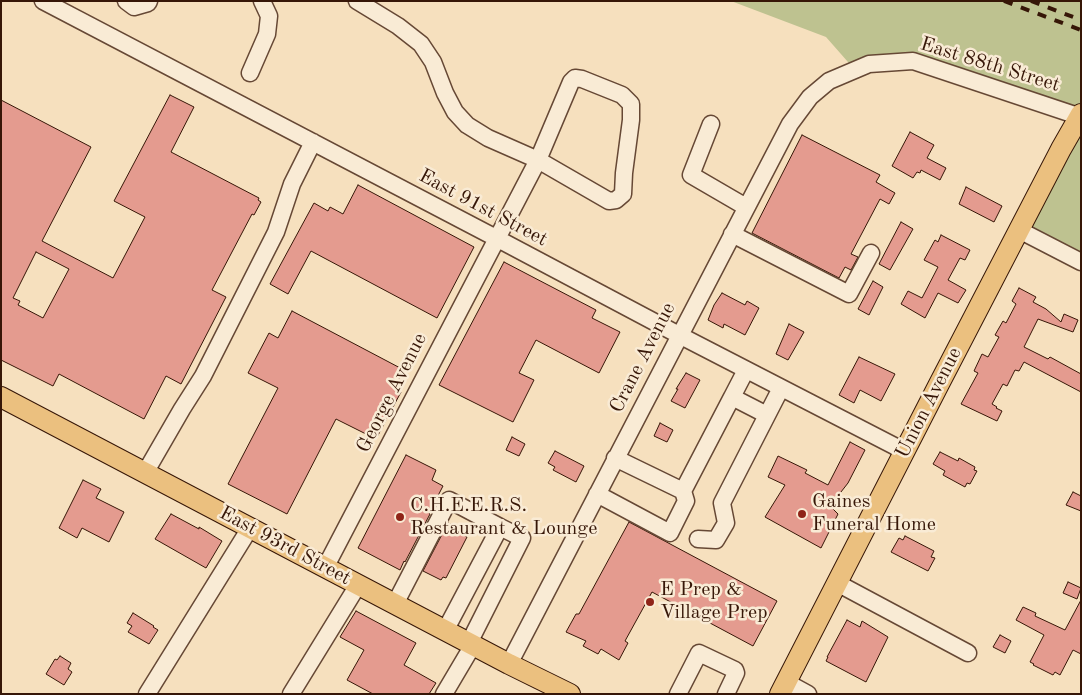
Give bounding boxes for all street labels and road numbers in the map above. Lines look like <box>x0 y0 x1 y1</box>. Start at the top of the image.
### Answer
street label: East 88th Street <box>917 32 1063 98</box>
street label: East 91st Street <box>414 164 552 252</box>
street label: Crane Avenue <box>605 299 681 417</box>
street label: George Avenue <box>352 329 432 457</box>
street label: Union Avenue <box>891 343 967 463</box>
street label: East 93rd Street <box>215 501 355 591</box>

